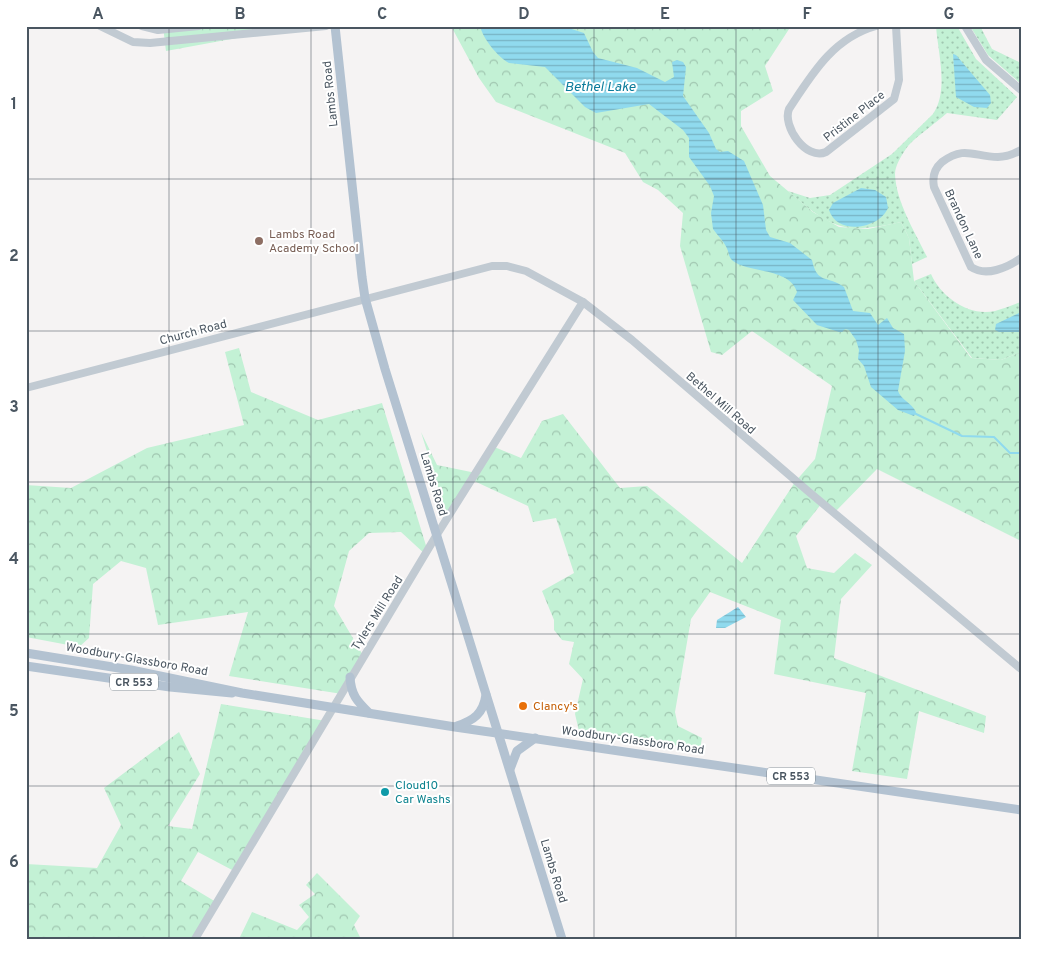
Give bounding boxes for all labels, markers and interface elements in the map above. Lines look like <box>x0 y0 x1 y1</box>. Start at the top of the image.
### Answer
text: A <box>92 5 104 25</box>
text: B <box>234 5 246 25</box>
text: C <box>377 5 387 25</box>
text: D <box>518 5 530 25</box>
text: E <box>660 5 670 25</box>
text: F <box>802 5 812 25</box>
text: G <box>944 5 954 25</box>
street label: Lambs Road <box>320 60 342 128</box>
water label: Bethel Lake <box>565 79 636 96</box>
street label: Pristine Place <box>821 88 889 146</box>
text: 1 <box>11 95 17 115</box>
street label: Brandon Lane <box>940 187 986 262</box>
place label: Lambs Road Academy School <box>269 227 359 257</box>
marker: Lambs Road Academy School <box>253 235 265 247</box>
text: 2 <box>9 247 19 267</box>
street label: Church Road <box>158 316 229 350</box>
street label: Bethel Mill Road <box>682 369 759 439</box>
text: 3 <box>9 398 19 418</box>
street label: Lambs Road <box>416 450 450 518</box>
text: 4 <box>9 550 19 570</box>
street label: Tylers Mill Road <box>348 573 407 654</box>
street label: Woodbury-Glassboro Road <box>65 640 209 680</box>
road number: CR 553 <box>110 674 158 690</box>
place label: Clancy's <box>533 699 578 715</box>
marker: Clancy's <box>517 700 529 712</box>
text: 5 <box>9 702 19 722</box>
street label: Woodbury-Glassboro Road <box>560 723 705 759</box>
road number: CR 553 <box>767 768 815 784</box>
place label: Cloud10 Car Washs <box>395 778 451 808</box>
marker: Cloud10 Car Washs <box>379 786 391 798</box>
street label: Lambs Road <box>536 837 570 905</box>
text: 6 <box>9 853 19 873</box>

